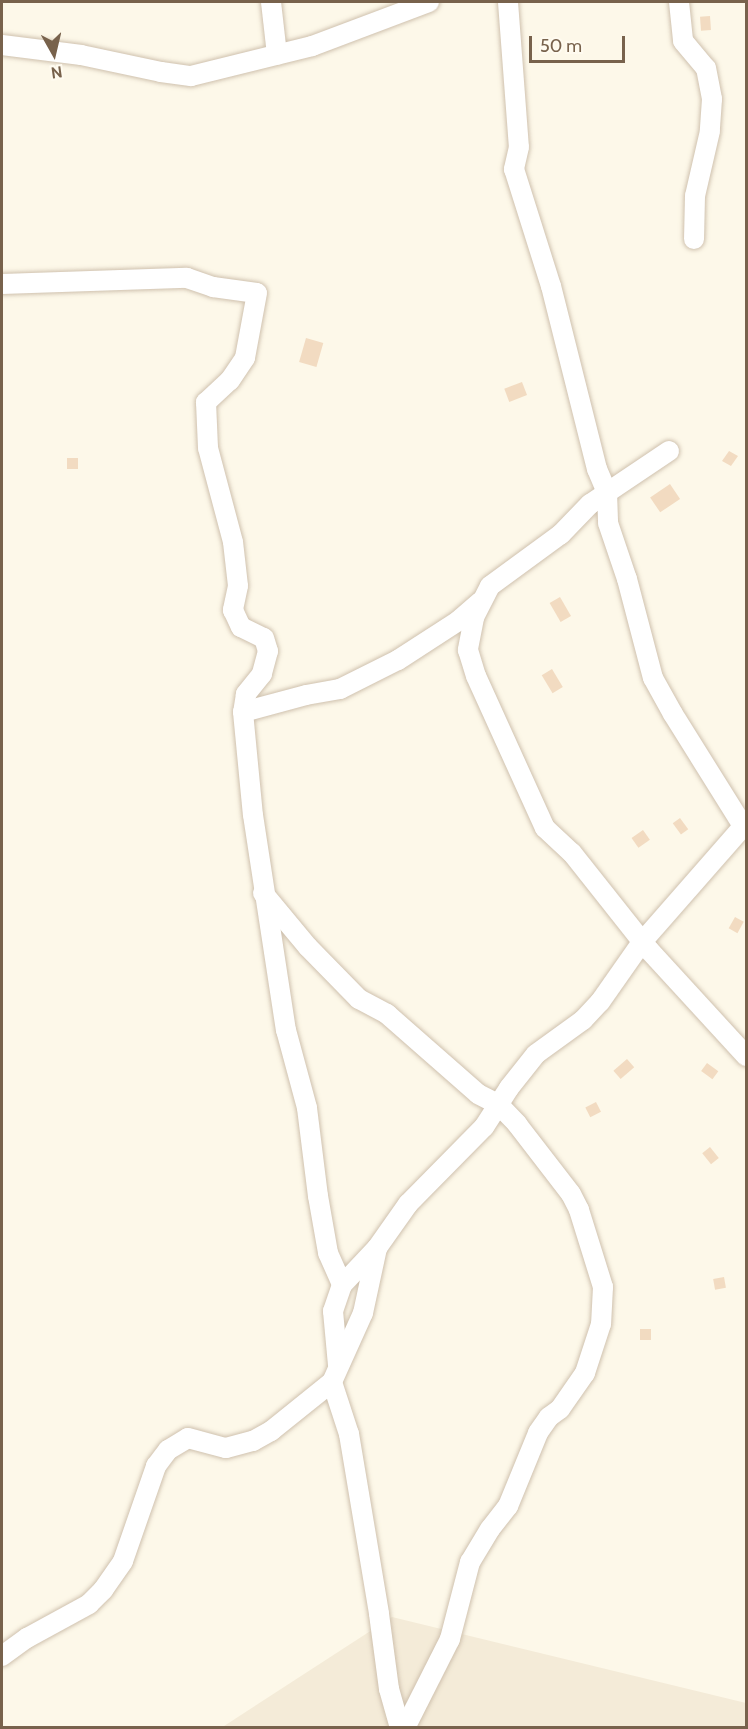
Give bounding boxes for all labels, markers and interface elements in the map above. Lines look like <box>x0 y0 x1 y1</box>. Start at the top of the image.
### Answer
north arrow <box>24 24 84 84</box>
scale bar <box>532 24 628 62</box>
text: 50 m <box>540 35 582 57</box>
text: N <box>50 62 63 83</box>

